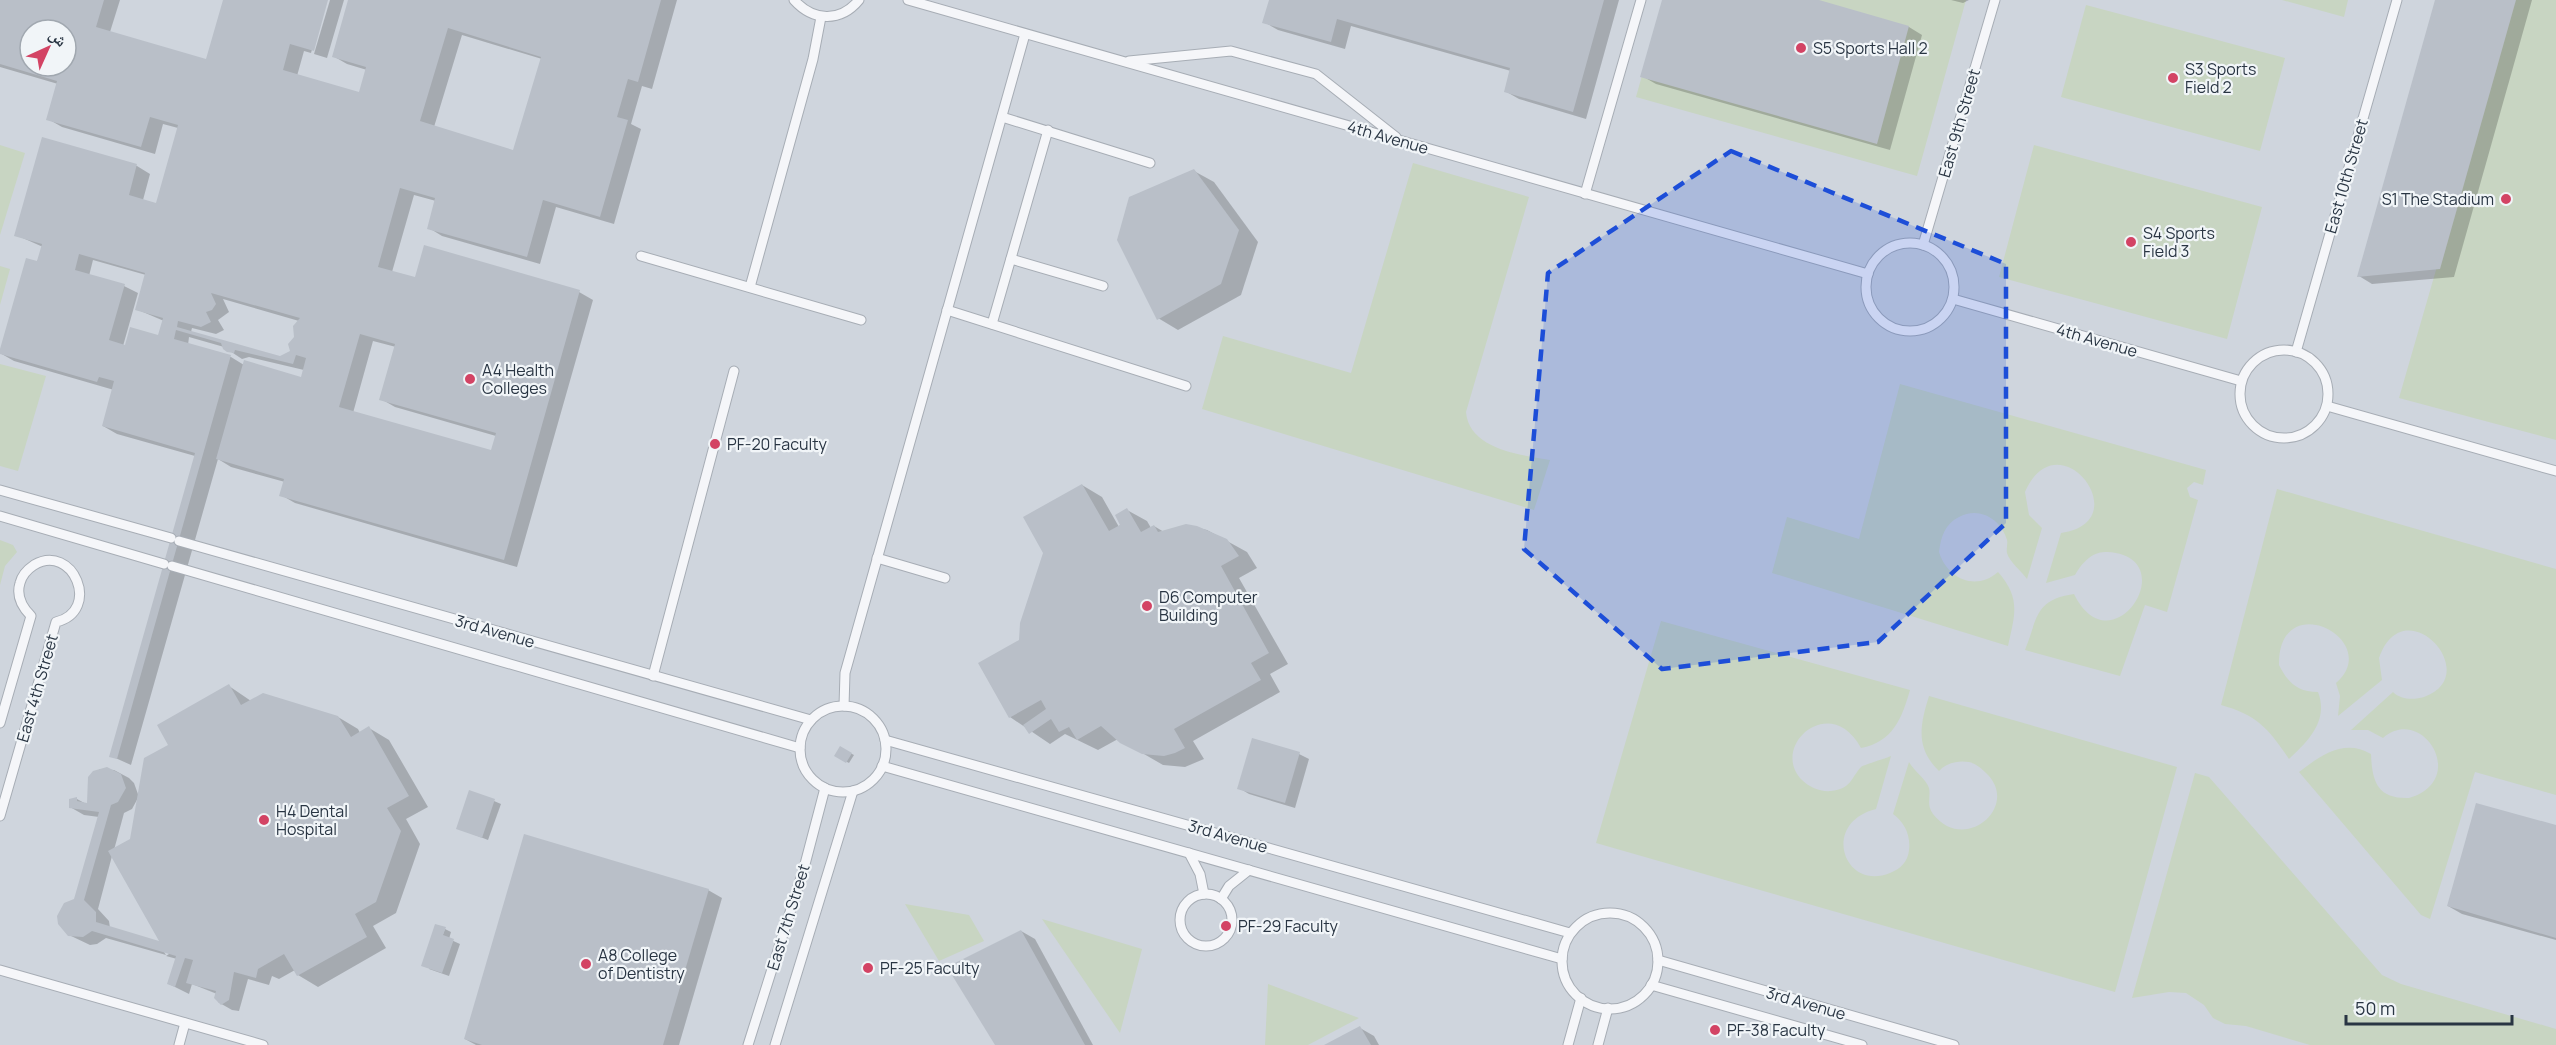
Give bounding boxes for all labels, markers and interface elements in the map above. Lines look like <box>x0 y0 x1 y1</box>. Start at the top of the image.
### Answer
north arrow <box>18 18 78 78</box>
text: ش <box>45 24 72 51</box>
place label: S5 Sports Hall 2 <box>1813 37 1928 59</box>
marker: S5 Sports Hall 2 <box>1794 41 1808 55</box>
place label: S3 Sports Field 2 <box>2185 58 2256 98</box>
street label: East 9th Street <box>1933 66 1985 180</box>
marker: S3 Sports Field 2 <box>2166 71 2180 85</box>
street label: 4th Avenue <box>1345 115 1431 159</box>
street label: East 10th Street <box>2319 116 2373 236</box>
place label: S1 The Stadium <box>2382 188 2494 210</box>
marker: S1 The Stadium <box>2499 192 2513 206</box>
place label: S4 Sports Field 3 <box>2143 222 2215 262</box>
marker: S4 Sports Field 3 <box>2124 235 2138 249</box>
street label: 4th Avenue <box>2054 318 2140 362</box>
place label: A4 Health Colleges <box>482 359 554 399</box>
marker: A4 Health Colleges <box>463 372 477 386</box>
place label: PF-20 Faculty <box>727 433 827 455</box>
marker: PF-20 Faculty <box>708 437 722 451</box>
place label: D6 Computer Building <box>1159 586 1258 626</box>
marker: D6 Computer Building <box>1140 599 1154 613</box>
street label: 3rd Avenue <box>453 609 537 653</box>
street label: East 4th Street <box>11 631 63 745</box>
place label: H4 Dental Hospital <box>276 800 348 840</box>
marker: H4 Dental Hospital <box>257 813 271 827</box>
street label: 3rd Avenue <box>1186 814 1270 858</box>
street label: East 7th Street <box>761 861 815 973</box>
place label: PF-29 Faculty <box>1238 915 1339 937</box>
marker: PF-29 Faculty <box>1219 919 1233 933</box>
place label: A8 College of Dentistry <box>598 944 685 984</box>
marker: A8 College of Dentistry <box>579 957 593 971</box>
place label: PF-25 Faculty <box>880 957 980 979</box>
marker: PF-25 Faculty <box>861 961 875 975</box>
street label: 3rd Avenue <box>1764 981 1848 1025</box>
scale bar <box>2346 988 2512 1026</box>
text: 50 m <box>2355 996 2395 1020</box>
place label: PF-38 Faculty <box>1727 1019 1826 1041</box>
marker: PF-38 Faculty <box>1708 1023 1722 1037</box>

